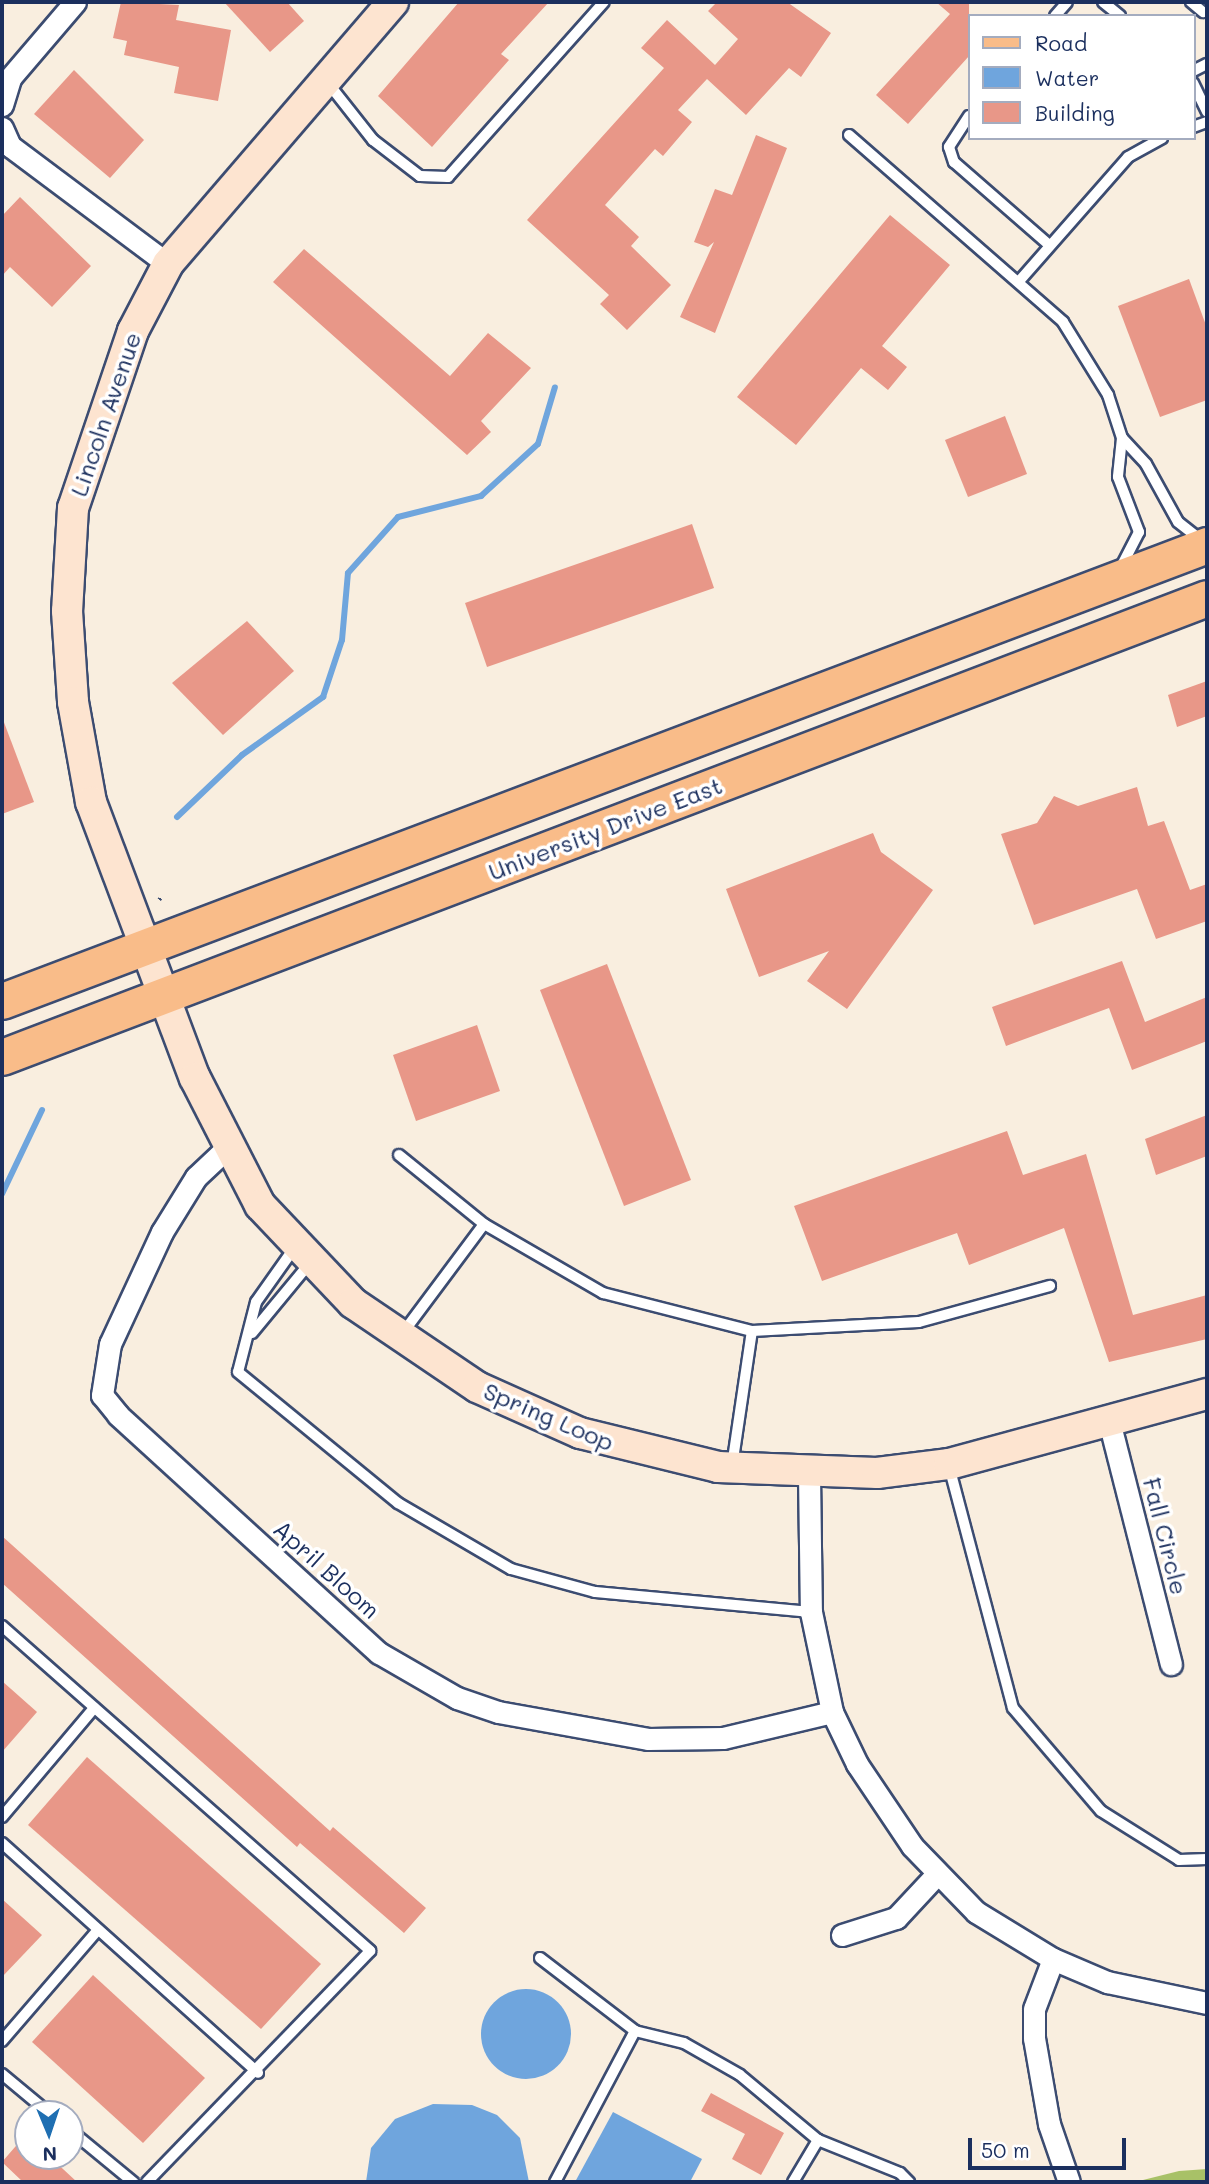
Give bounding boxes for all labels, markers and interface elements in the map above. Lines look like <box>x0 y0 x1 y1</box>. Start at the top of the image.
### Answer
legend <box>968 14 1195 140</box>
text: Road <box>1035 29 1087 56</box>
text: Water <box>1035 64 1099 91</box>
text: Building <box>1035 99 1115 126</box>
street label: Lincoln Avenue <box>63 328 147 500</box>
street label: University Drive East <box>484 770 726 886</box>
street label: Spring Loop <box>480 1376 618 1456</box>
street label: Fall Circle <box>1138 1474 1194 1598</box>
street label: April Bloom <box>268 1514 386 1624</box>
north arrow <box>14 2100 84 2170</box>
scale bar <box>971 2124 1128 2168</box>
text: 50 m <box>981 2136 1030 2163</box>
text: N <box>42 2142 57 2167</box>

